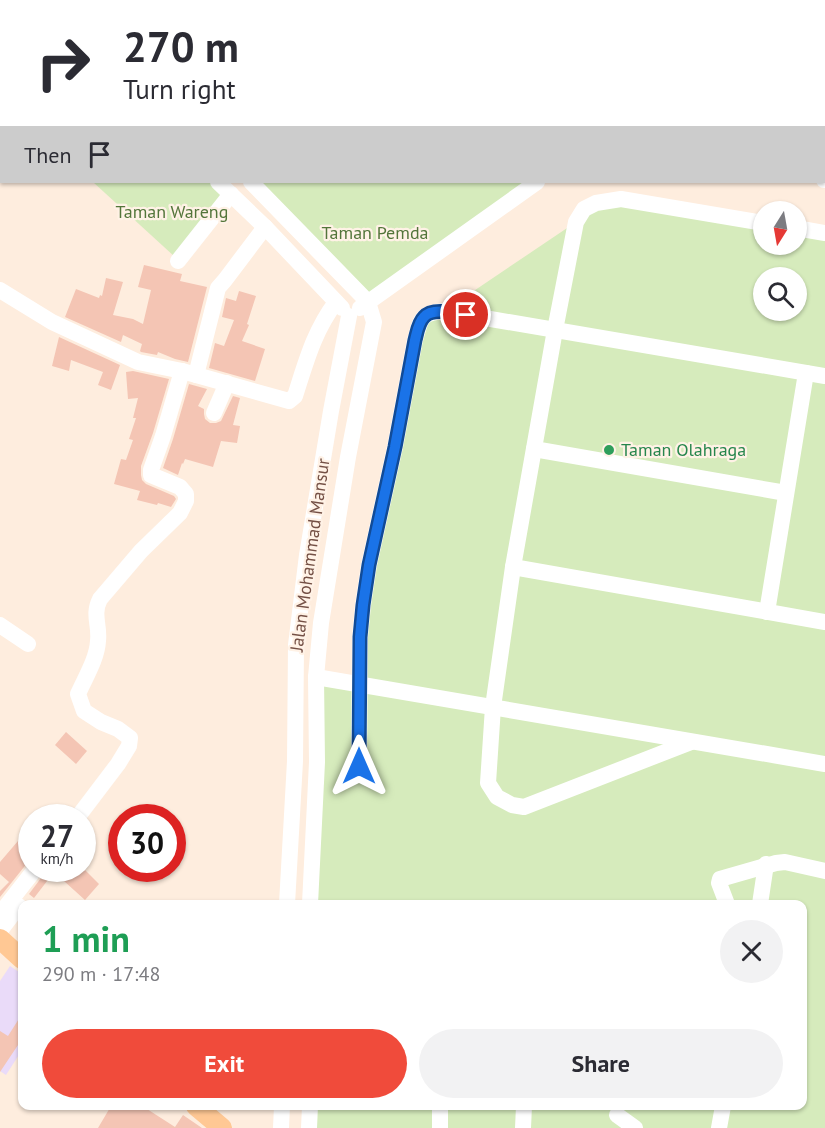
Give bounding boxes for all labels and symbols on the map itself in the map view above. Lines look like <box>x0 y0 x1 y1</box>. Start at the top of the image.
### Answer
park label: Taman Wareng <box>116 200 228 223</box>
north arrow <box>753 201 807 255</box>
park label: Taman Pemda <box>321 221 429 244</box>
pin <box>440 289 491 340</box>
place label: Taman Olahraga <box>621 438 746 461</box>
marker: Taman Olahraga <box>602 443 616 457</box>
street label: Jalan Mohammad Mansur <box>284 457 334 654</box>
position arrow <box>327 734 391 798</box>
speed limit sign: 30 <box>108 804 186 882</box>

